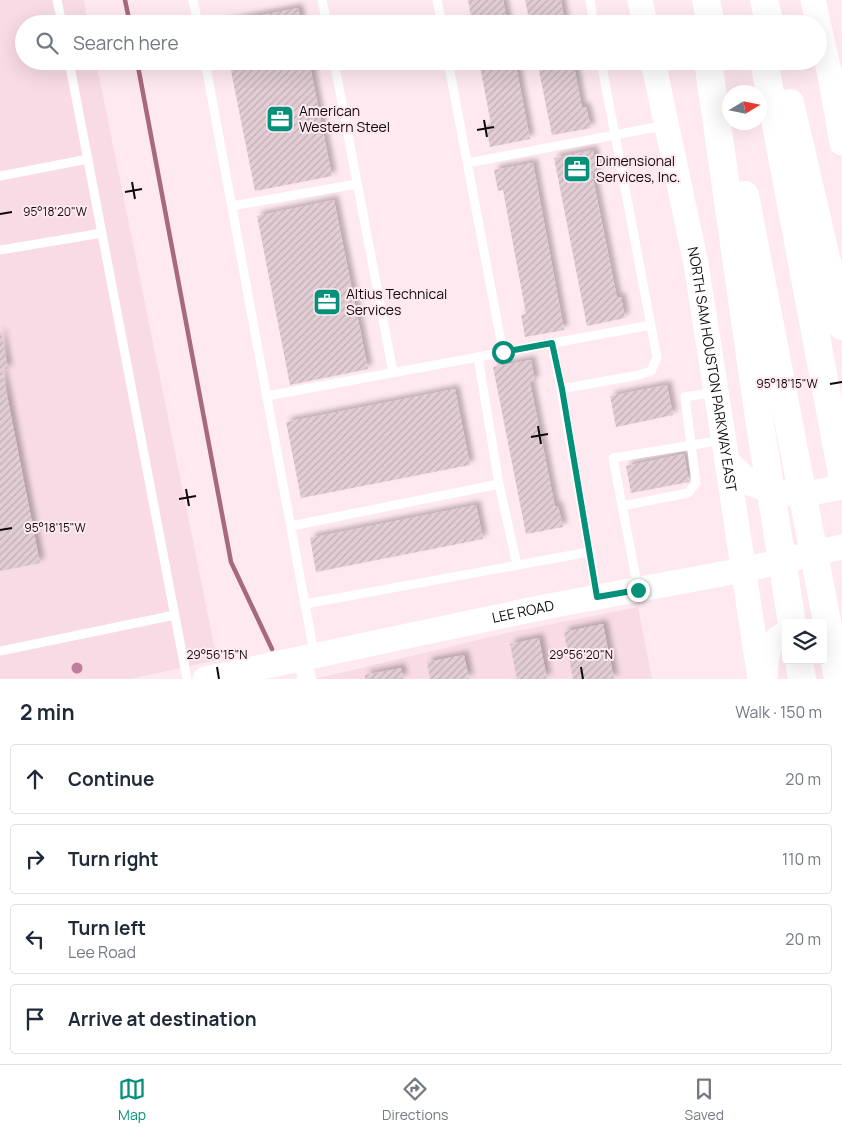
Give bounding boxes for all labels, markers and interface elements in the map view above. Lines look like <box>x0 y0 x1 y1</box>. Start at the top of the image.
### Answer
search box <box>15 15 827 70</box>
icon: search <box>33 29 61 57</box>
text: Search here <box>73 30 179 56</box>
north arrow <box>722 85 767 130</box>
place label: American Western Steel <box>299 101 390 136</box>
office icon: American Western Steel <box>265 104 295 134</box>
place label: Dimensional Services, Inc. <box>596 151 680 186</box>
office icon: Dimensional Services, Inc. <box>562 154 592 184</box>
text: 95°18'20"W <box>23 203 88 220</box>
street label: NORTH SAM HOUSTON PARKWAY EAST <box>684 245 742 494</box>
place label: Altius Technical Services <box>346 284 447 319</box>
office icon: Altius Technical Services <box>312 287 342 317</box>
route start <box>492 341 515 364</box>
text: 95°18'15"W <box>756 375 819 392</box>
text: 95°18'15"W <box>24 519 87 536</box>
route end <box>627 579 650 602</box>
street label: LEE ROAD <box>490 595 555 627</box>
map controls <box>782 619 827 664</box>
button: layers <box>782 619 827 664</box>
text: 29°56'15"N <box>186 646 248 663</box>
text: 29°56'20"N <box>549 646 613 663</box>
text: 2 min <box>20 698 75 726</box>
text: Walk · 150 m <box>735 701 822 723</box>
icon: ahead <box>21 765 49 793</box>
text: Continue <box>68 766 154 792</box>
text: 20 m <box>785 768 821 790</box>
icon: right <box>21 845 49 873</box>
text: Turn right <box>68 846 158 872</box>
text: 110 m <box>782 848 821 870</box>
text: Turn left <box>68 915 146 941</box>
icon: left <box>21 925 49 953</box>
text: 20 m <box>785 928 821 950</box>
text: Lee Road <box>68 941 136 963</box>
icon: arrive <box>21 1005 49 1033</box>
text: Arrive at destination <box>68 1006 257 1032</box>
tab: Map <box>118 1075 146 1124</box>
tab: Directions <box>382 1075 448 1124</box>
tab: Saved <box>685 1075 724 1124</box>

